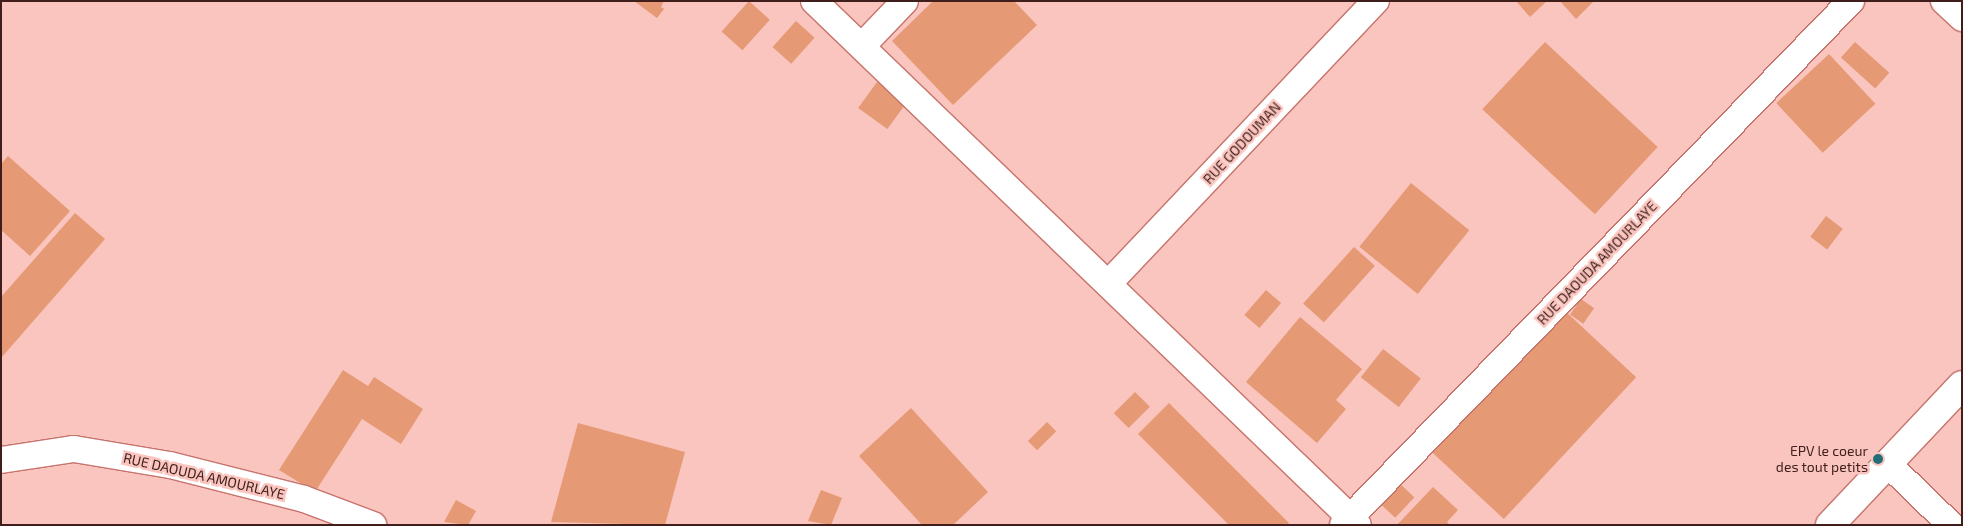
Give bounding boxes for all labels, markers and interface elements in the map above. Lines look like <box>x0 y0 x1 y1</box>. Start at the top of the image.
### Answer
street label: RUE GODOUMAN <box>1200 99 1284 187</box>
street label: RUE DAOUDA AMOURLAYE <box>1533 198 1661 328</box>
place label: EPV le coeur des tout petits <box>1776 443 1868 476</box>
street label: RUE DAOUDA AMOURLAYE <box>121 449 287 503</box>
marker: EPV le coeur des tout petits <box>1872 453 1884 465</box>

